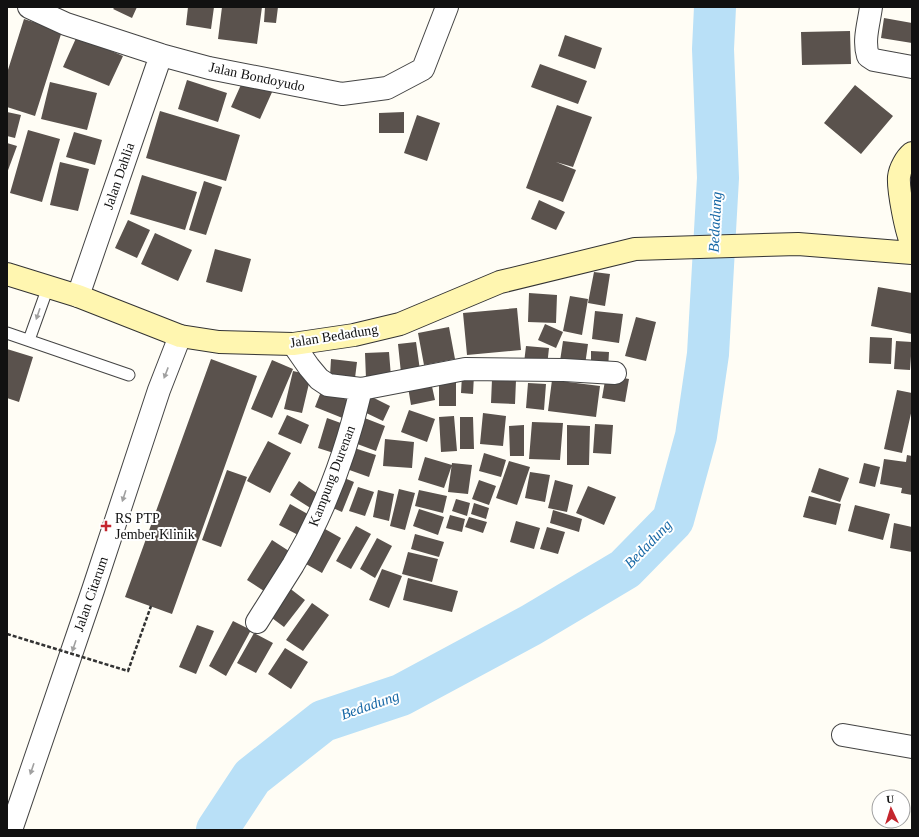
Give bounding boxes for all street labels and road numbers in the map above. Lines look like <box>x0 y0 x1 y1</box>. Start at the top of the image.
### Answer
street label: Jalan Bondoyudo <box>208 60 306 94</box>
street label: Jalan Dahlia <box>101 140 138 211</box>
street label: Jalan Bedadung <box>289 322 379 350</box>
street label: Kampung Durenan <box>306 423 358 529</box>
street label: Jalan Citarum <box>71 555 111 633</box>

